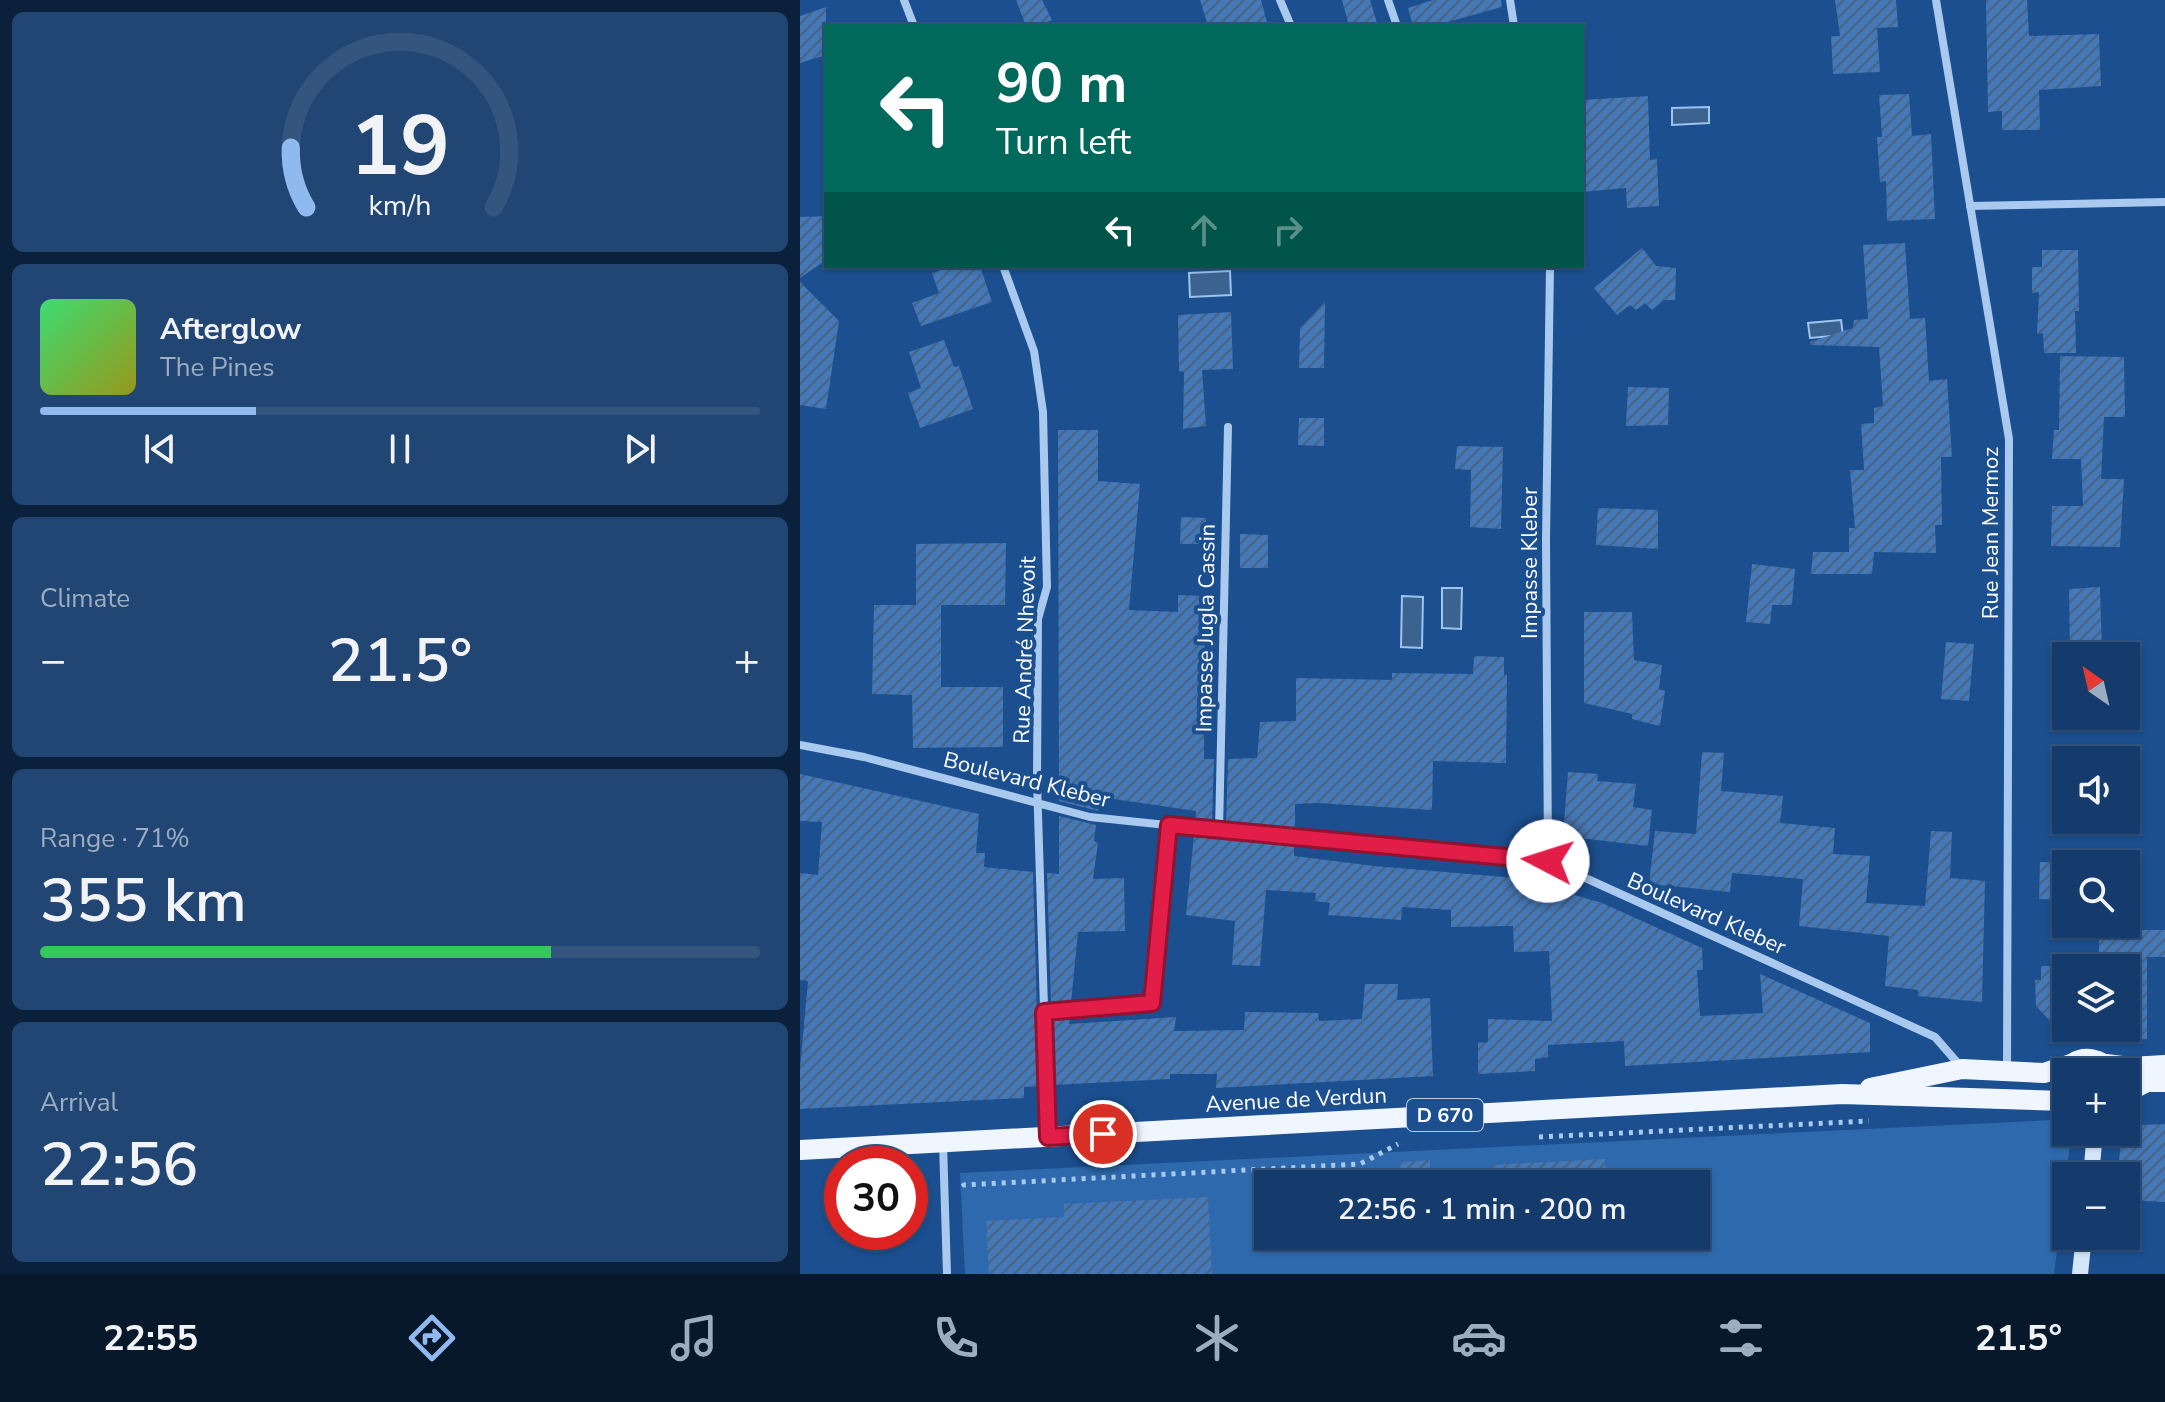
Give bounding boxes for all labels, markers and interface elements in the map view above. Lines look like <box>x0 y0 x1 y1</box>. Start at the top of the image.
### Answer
text: 90 m <box>996 45 1127 122</box>
icon: left <box>864 56 968 160</box>
text: 19 <box>350 90 450 203</box>
text: Turn left <box>996 118 1131 167</box>
text: km/h <box>369 186 431 225</box>
icon: left <box>1098 208 1142 252</box>
icon: ahead <box>1182 208 1226 252</box>
icon: right <box>1266 208 1310 252</box>
text: Afterglow <box>160 309 301 350</box>
text: The Pines <box>160 350 275 385</box>
icon: previous <box>138 427 182 471</box>
icon: pause <box>378 427 422 471</box>
icon: next <box>618 427 662 471</box>
street label: Rue Jean Mermoz <box>1976 447 2006 619</box>
street label: Impasse Kleber <box>1515 487 1545 639</box>
street label: Impasse Jugla Cassin <box>1189 524 1223 733</box>
street label: Rue André Nhevoit <box>1007 556 1043 744</box>
text: Climate <box>40 581 130 616</box>
text: 21.5° <box>328 620 472 702</box>
text: − <box>40 631 66 691</box>
text: + <box>734 631 760 691</box>
north arrow <box>2052 642 2140 730</box>
map controls <box>2052 642 2140 1250</box>
street label: Boulevard Kleber <box>940 745 1113 815</box>
button: sound <box>2052 746 2140 834</box>
position arrow <box>1506 819 1590 903</box>
text: Range · 71% <box>40 821 190 856</box>
button: search <box>2052 850 2140 938</box>
text: 355 km <box>40 860 247 942</box>
street label: Boulevard Kleber <box>1623 866 1791 962</box>
button: layers <box>2052 954 2140 1042</box>
button: + <box>2052 1058 2140 1146</box>
street label: Avenue de Verdun <box>1205 1080 1388 1120</box>
text: Arrival <box>40 1085 118 1120</box>
road number: D 670 <box>1407 1099 1483 1131</box>
pin <box>1069 1100 1137 1168</box>
icon: arrive <box>1081 1112 1125 1156</box>
text: 22:56 <box>40 1124 198 1206</box>
speed limit sign: 30 <box>824 1146 928 1250</box>
button: − <box>2052 1162 2140 1250</box>
text: 22:56 · 1 min · 200 m <box>1337 1189 1627 1230</box>
icon: directions <box>404 1310 460 1366</box>
icon: music <box>666 1310 722 1366</box>
icon: phone <box>928 1310 984 1366</box>
icon: climate <box>1189 1310 1245 1366</box>
icon: car <box>1451 1310 1507 1366</box>
icon: filters <box>1713 1310 1769 1366</box>
text: 22:55 <box>103 1314 198 1363</box>
text: 21.5° <box>1975 1314 2062 1363</box>

